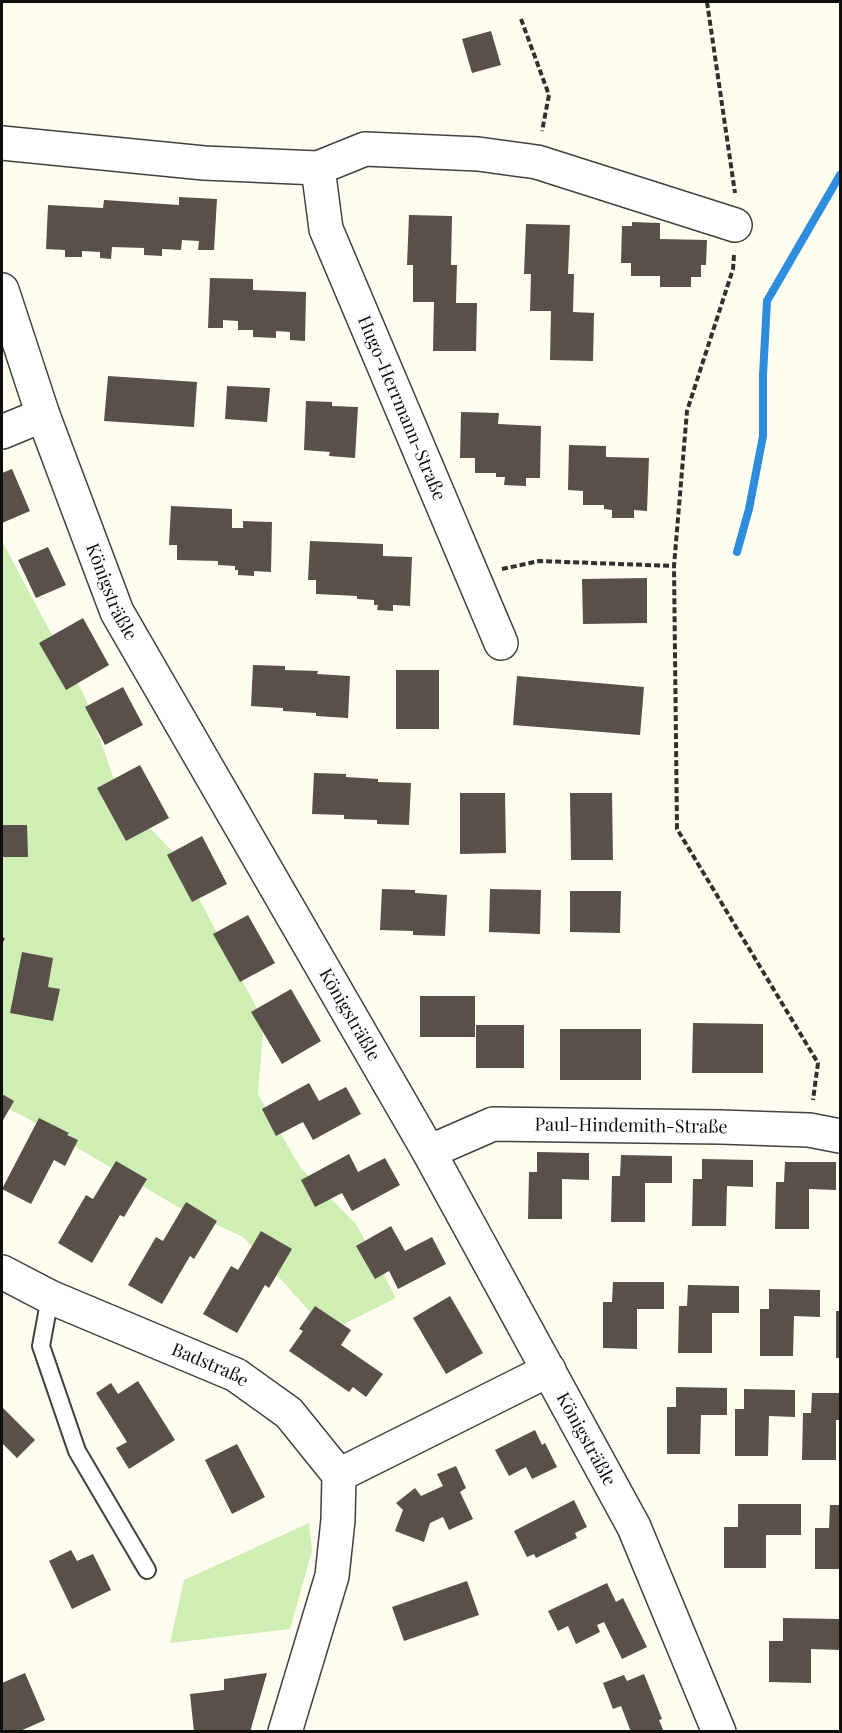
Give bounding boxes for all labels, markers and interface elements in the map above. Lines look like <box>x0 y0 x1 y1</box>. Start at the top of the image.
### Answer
street label: Hugo-Herrmann-Straße <box>353 312 452 504</box>
street label: Königsträßle <box>81 540 144 644</box>
street label: Königsträßle <box>314 963 387 1065</box>
street label: Paul-Hindemith-Straße <box>535 1112 728 1138</box>
street label: Badstraße <box>168 1336 254 1392</box>
street label: Königsträßle <box>552 1388 622 1490</box>

